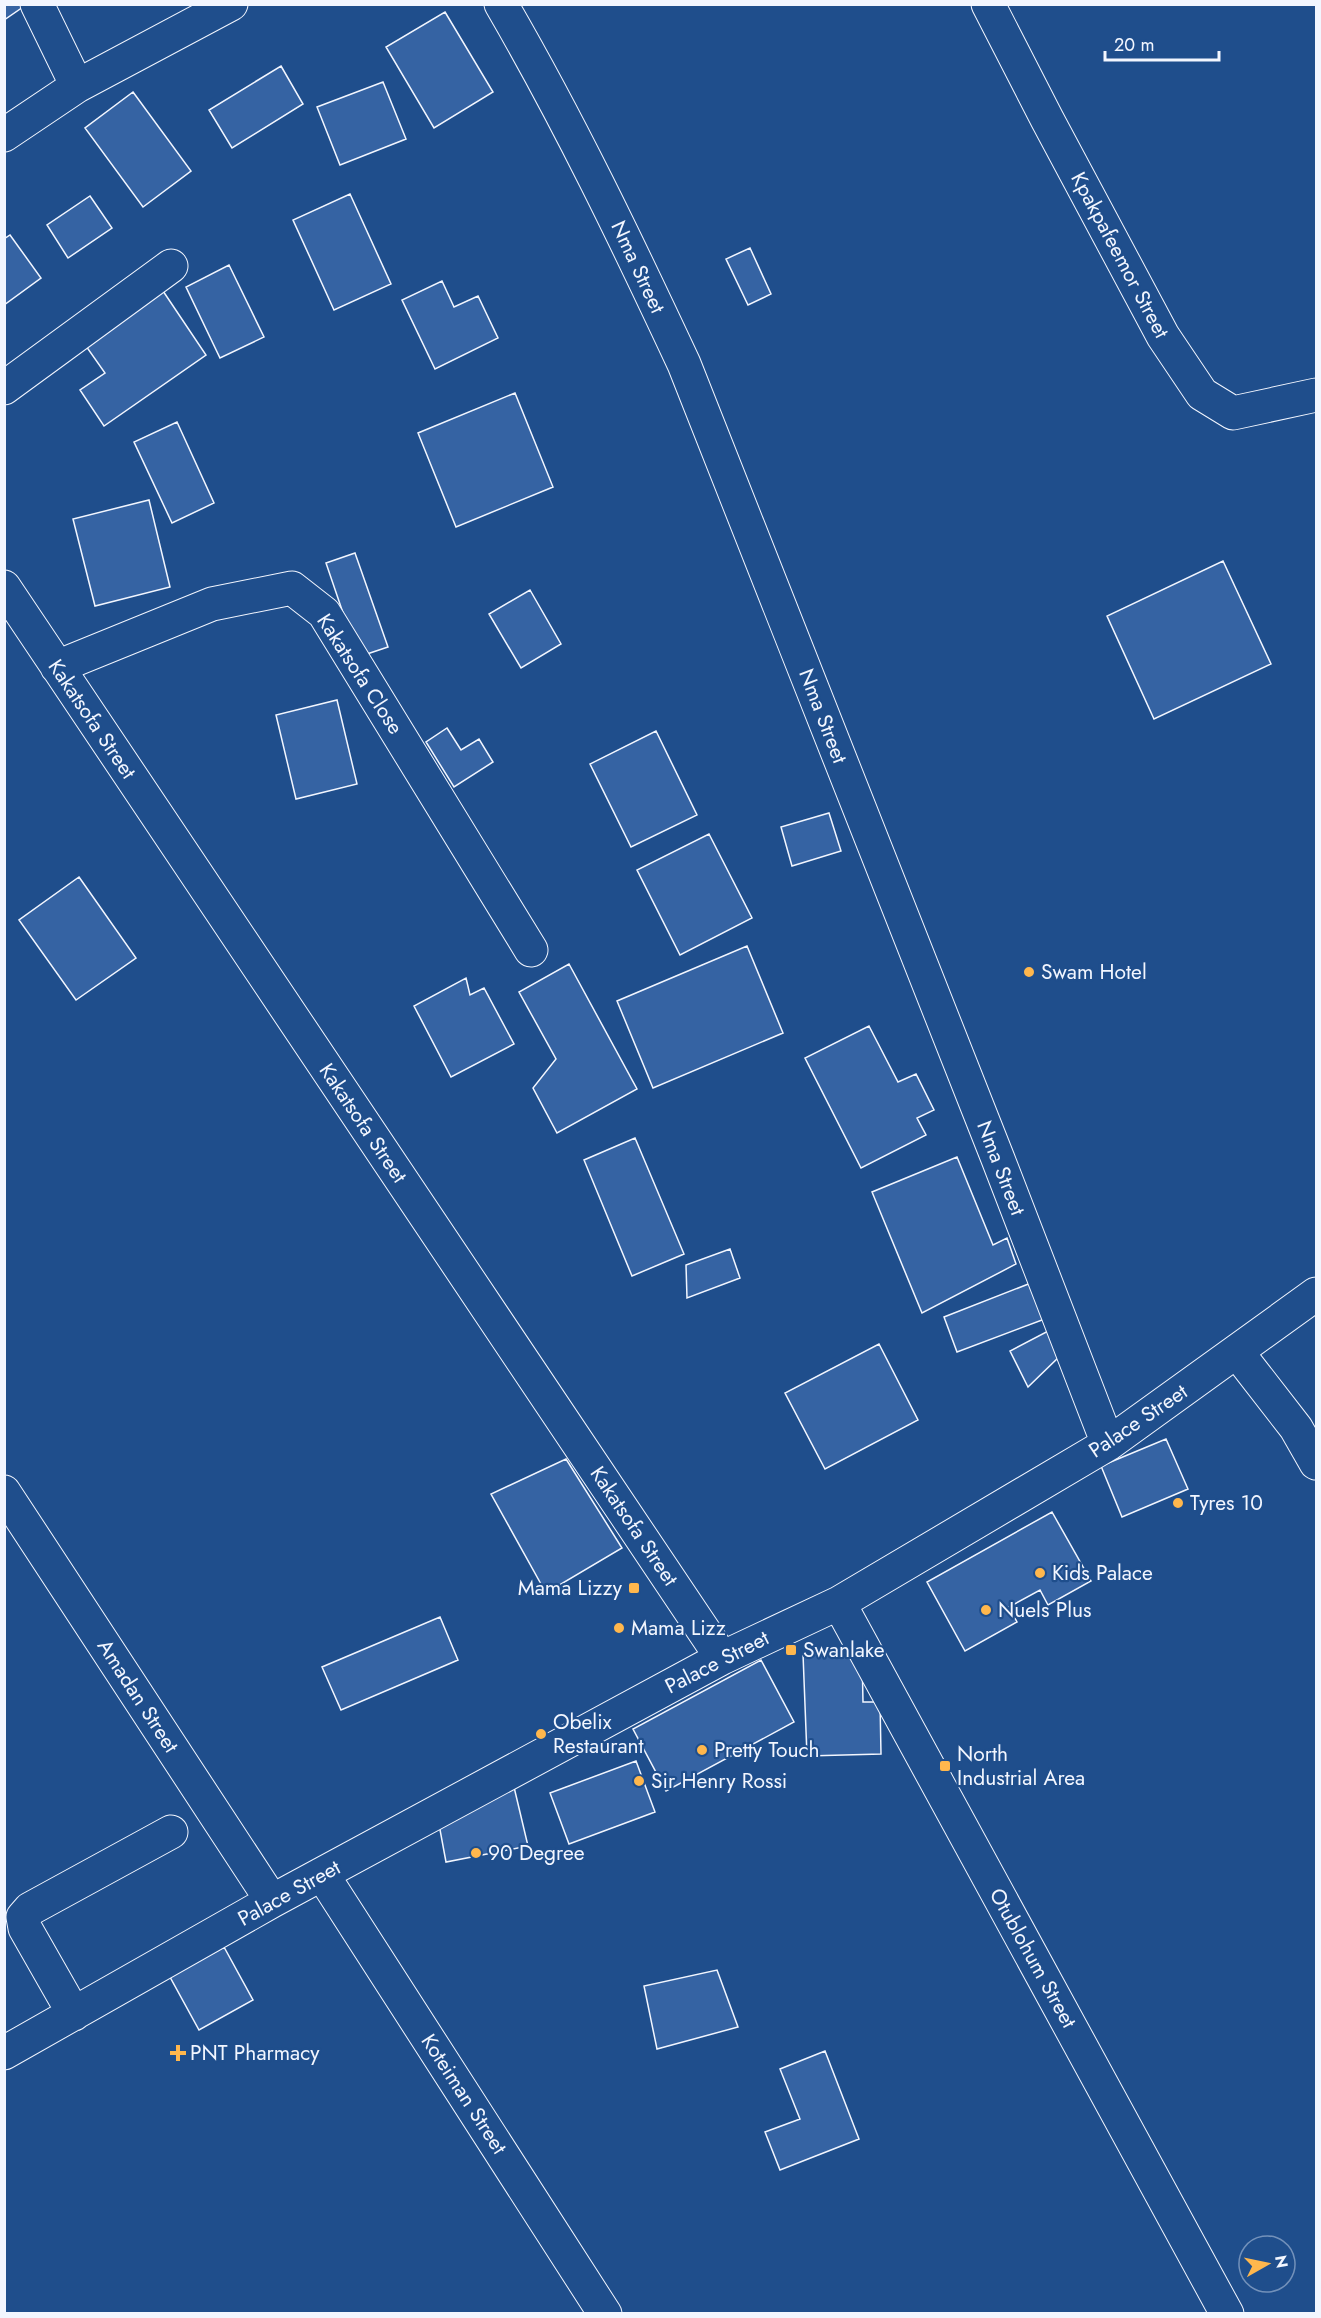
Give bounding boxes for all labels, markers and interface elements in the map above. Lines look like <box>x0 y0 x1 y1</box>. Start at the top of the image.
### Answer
scale bar <box>1105 24 1219 62</box>
text: 20 m <box>1114 32 1154 58</box>
street label: Kpakpafeemor Street <box>1063 167 1177 343</box>
street label: Nma Street <box>603 216 673 318</box>
street label: Kakatsofa Close <box>310 608 410 740</box>
street label: Kakatsofa Street <box>41 653 143 785</box>
street label: Nma Street <box>791 664 855 768</box>
place label: Swam Hotel <box>1041 957 1147 987</box>
marker: Swam Hotel <box>1022 965 1036 979</box>
street label: Kakatsofa Street <box>312 1057 414 1189</box>
street label: Nma Street <box>969 1116 1033 1220</box>
street label: Palace Street <box>1083 1377 1193 1465</box>
street label: Kakatsofa Street <box>583 1460 685 1592</box>
place label: Tyres 10 <box>1190 1488 1263 1518</box>
marker: Tyres 10 <box>1171 1496 1185 1510</box>
place label: Kids Palace <box>1052 1558 1153 1588</box>
marker: Kids Palace <box>1033 1566 1047 1580</box>
place label: Mama Lizzy <box>518 1573 623 1603</box>
marker: Mama Lizzy <box>627 1581 641 1595</box>
place label: Nuels Plus <box>998 1595 1092 1625</box>
marker: Nuels Plus <box>979 1603 993 1617</box>
place label: Mama Lizz <box>631 1613 726 1643</box>
marker: Mama Lizz <box>612 1621 626 1635</box>
street label: Palace Street <box>660 1623 774 1701</box>
street label: Amadan Street <box>90 1633 186 1759</box>
place label: Swanlake <box>803 1635 885 1665</box>
marker: Swanlake <box>784 1643 798 1657</box>
place label: Obelix Restaurant <box>553 1707 644 1761</box>
marker: Obelix Restaurant <box>534 1727 548 1741</box>
place label: Pretty Touch <box>714 1735 820 1765</box>
place label: North Industrial Area <box>957 1739 1085 1793</box>
marker: Pretty Touch <box>695 1743 709 1757</box>
marker: North Industrial Area <box>938 1759 952 1773</box>
place label: Sir Henry Rossi <box>651 1766 787 1796</box>
marker: Sir Henry Rossi <box>632 1774 646 1788</box>
place label: 90 Degree <box>488 1838 585 1868</box>
marker: 90 Degree <box>469 1846 483 1860</box>
street label: Palace Street <box>232 1852 346 1934</box>
street label: Otublohum Street <box>982 1883 1084 2033</box>
street label: Koteiman Street <box>414 2028 514 2160</box>
place label: PNT Pharmacy <box>190 2038 320 2068</box>
marker: PNT Pharmacy <box>171 2046 185 2060</box>
north arrow <box>1237 2234 1297 2294</box>
text: N <box>1269 2254 1294 2270</box>

